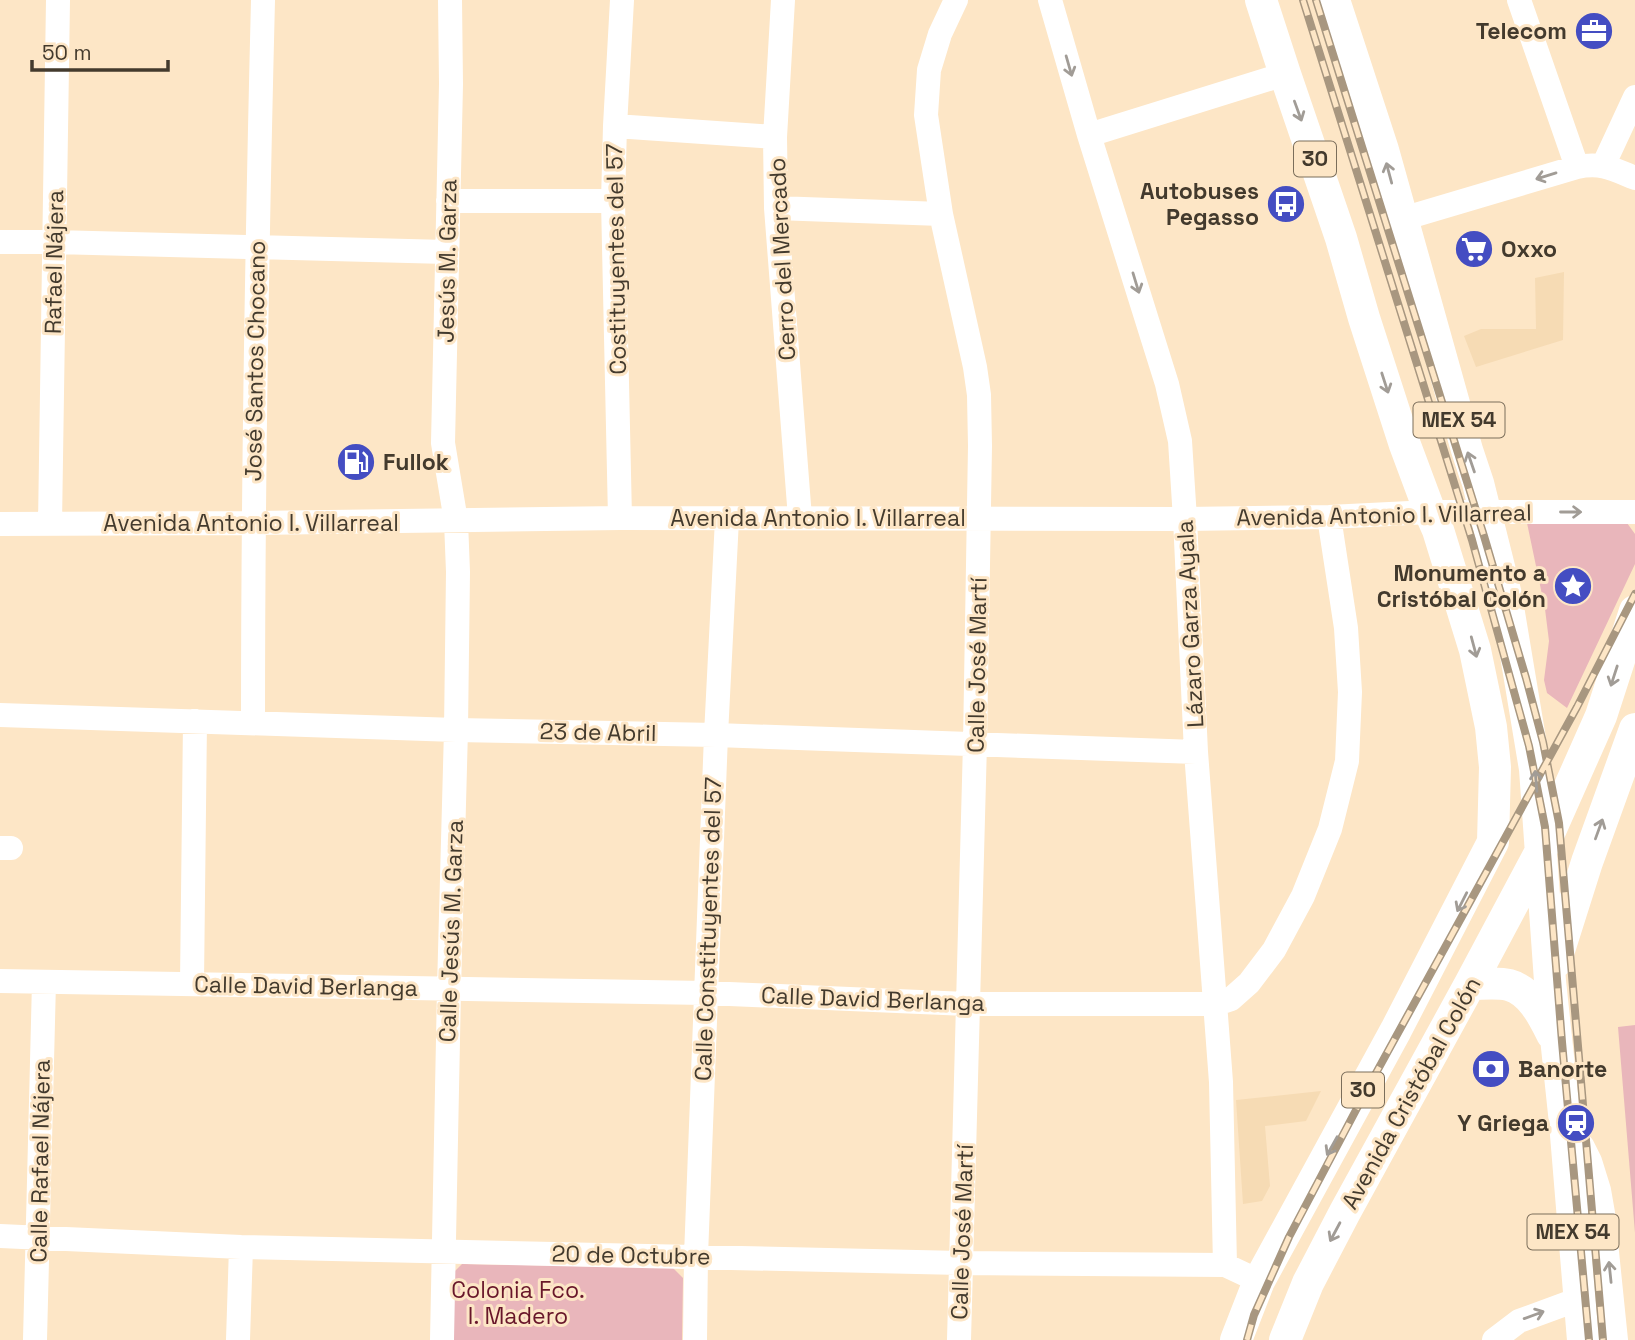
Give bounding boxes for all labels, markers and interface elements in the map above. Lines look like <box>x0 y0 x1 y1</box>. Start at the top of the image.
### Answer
office icon: Telecom <box>1573 10 1615 52</box>
place label: Telecom <box>1476 16 1567 46</box>
scale bar <box>32 28 168 72</box>
text: 50 m <box>42 39 92 66</box>
one-way arrow <box>1064 54 1077 76</box>
one-way arrow <box>1293 100 1305 122</box>
road number: 30 <box>1294 142 1336 176</box>
street label: Costituyentes del 57 <box>599 143 633 375</box>
street label: Cerro del Mercado <box>762 157 802 361</box>
one-way arrow <box>1382 162 1395 184</box>
one-way arrow <box>1536 170 1558 183</box>
place label: Autobuses Pegasso <box>1140 176 1259 232</box>
street label: Jesús M. Garza <box>431 179 463 343</box>
bus stop icon: Autobuses Pegasso <box>1265 183 1307 225</box>
street label: Rafael Nájera <box>38 190 70 334</box>
supermarket icon: Oxxo <box>1453 228 1495 270</box>
place label: Oxxo <box>1501 234 1557 264</box>
street label: José Santos Chocano <box>238 240 272 482</box>
one-way arrow <box>1130 272 1143 294</box>
one-way arrow <box>1380 372 1392 394</box>
road number: MEX 54 <box>1414 402 1504 438</box>
fuel station icon: Fullok <box>335 441 377 483</box>
place label: Fullok <box>383 447 449 477</box>
one-way arrow <box>1464 452 1476 474</box>
street label: Avenida Antonio I. Villarreal <box>1236 497 1532 533</box>
street label: Avenida Antonio I. Villarreal <box>670 503 966 533</box>
one-way arrow <box>1560 505 1583 519</box>
street label: Avenida Antonio I. Villarreal <box>103 508 399 538</box>
street label: Lázaro Garza Ayala <box>1170 519 1210 729</box>
place label: Monumento a Cristóbal Colón <box>1377 558 1546 614</box>
place icon: Monumento a Cristóbal Colón <box>1552 565 1594 607</box>
street label: Calle José Martí <box>960 577 994 753</box>
one-way arrow <box>1468 635 1481 657</box>
one-way arrow <box>1606 665 1619 687</box>
street label: 23 de Abril <box>539 716 657 748</box>
one-way arrow <box>1529 770 1542 792</box>
street label: Calle Constituyentes del 57 <box>688 776 728 1082</box>
street label: Calle Jesús M. Garza <box>432 819 470 1043</box>
one-way arrow <box>1594 819 1606 841</box>
one-way arrow <box>1454 891 1468 912</box>
street label: Calle David Berlanga <box>194 969 418 1003</box>
street label: Avenida Cristóbal Colón <box>1335 972 1487 1214</box>
street label: Calle David Berlanga <box>761 980 985 1018</box>
bank icon: Banorte <box>1470 1048 1512 1090</box>
place label: Banorte <box>1518 1054 1607 1084</box>
street label: Calle Rafael Nájera <box>23 1059 57 1263</box>
road number: 30 <box>1342 1072 1384 1108</box>
station icon: Y Griega <box>1555 1102 1597 1144</box>
place label: Y Griega <box>1457 1108 1549 1138</box>
one-way arrow <box>1325 1136 1339 1156</box>
street label: Calle José Martí <box>944 1143 980 1320</box>
road number: MEX 54 <box>1528 1214 1618 1250</box>
one-way arrow <box>1327 1221 1341 1242</box>
street label: 20 de Octubre <box>551 1239 711 1271</box>
one-way arrow <box>1603 1261 1616 1284</box>
park label: Colonia Fco. I. Madero <box>451 1275 585 1331</box>
one-way arrow <box>1523 1308 1545 1321</box>

